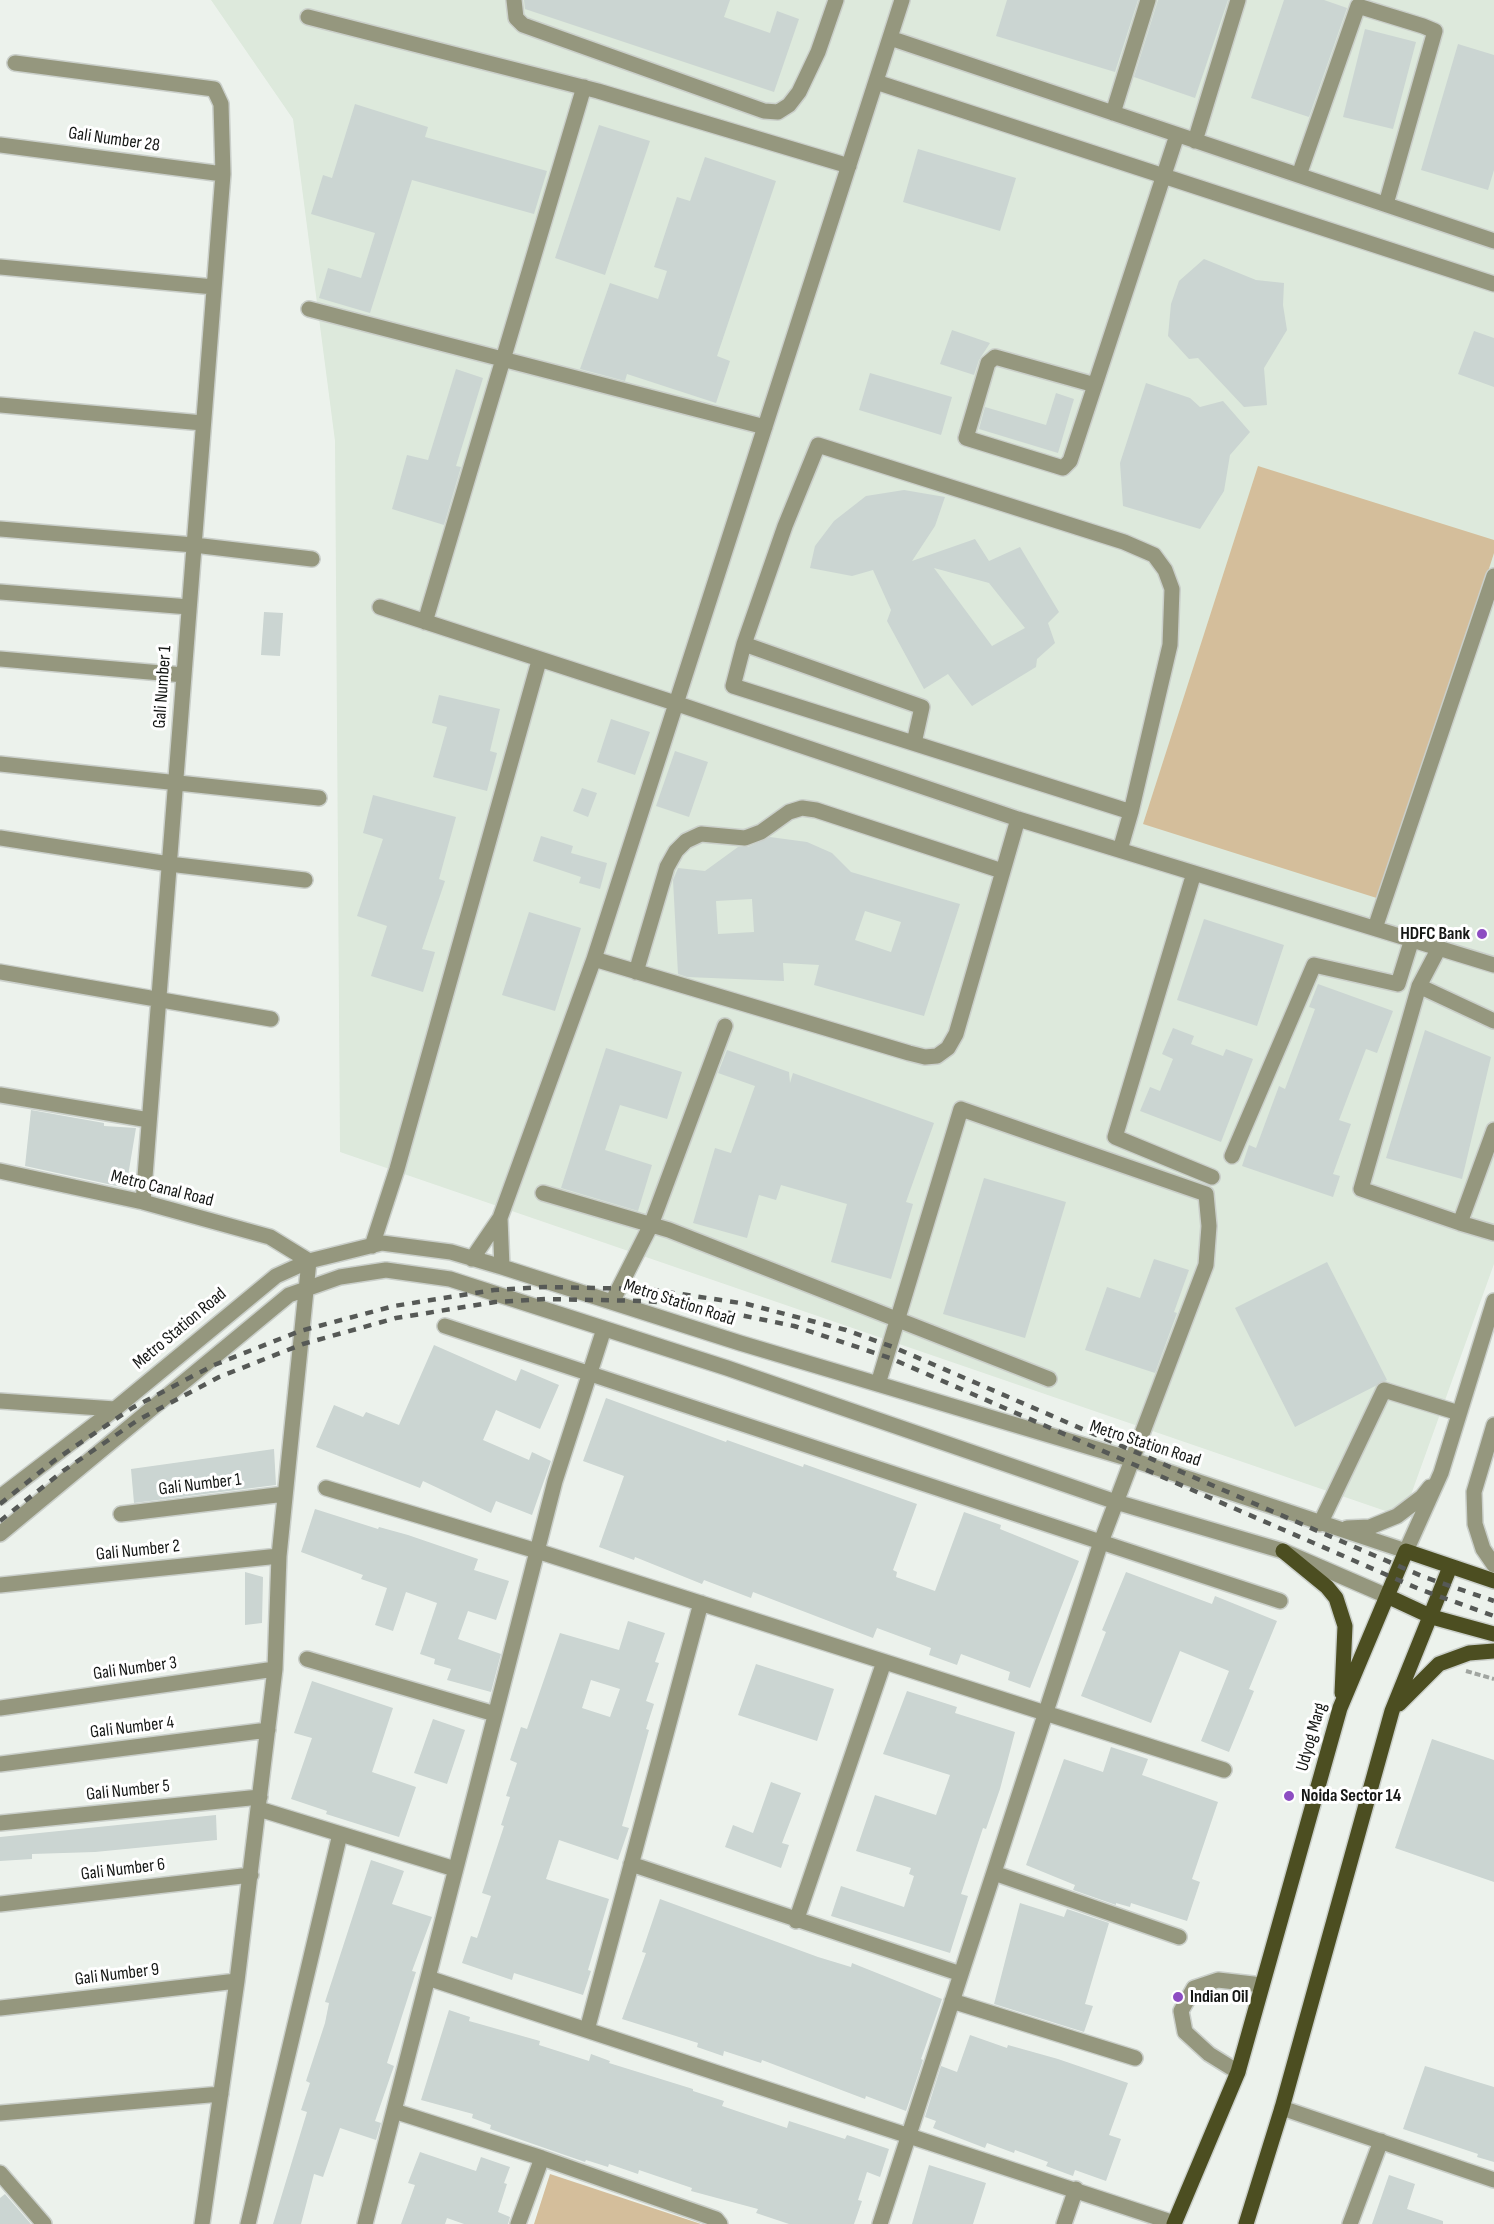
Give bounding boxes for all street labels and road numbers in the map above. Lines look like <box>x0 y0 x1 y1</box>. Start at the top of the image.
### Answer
street label: Gali Number 28 <box>67 123 161 157</box>
street label: Gali Number 1 <box>149 645 177 729</box>
street label: Metro Canal Road <box>109 1166 215 1212</box>
street label: Metro Station Road <box>621 1275 737 1331</box>
street label: Metro Station Road <box>129 1284 231 1374</box>
street label: Metro Station Road <box>1087 1416 1203 1472</box>
street label: Gali Number 1 <box>157 1469 243 1501</box>
street label: Gali Number 2 <box>95 1536 181 1566</box>
street label: Gali Number 3 <box>92 1652 178 1686</box>
street label: Udyog Marg <box>1292 1700 1332 1774</box>
street label: Gali Number 4 <box>89 1712 175 1744</box>
street label: Gali Number 5 <box>85 1776 171 1806</box>
street label: Gali Number 6 <box>80 1854 166 1886</box>
street label: Gali Number 9 <box>74 1959 160 1991</box>

